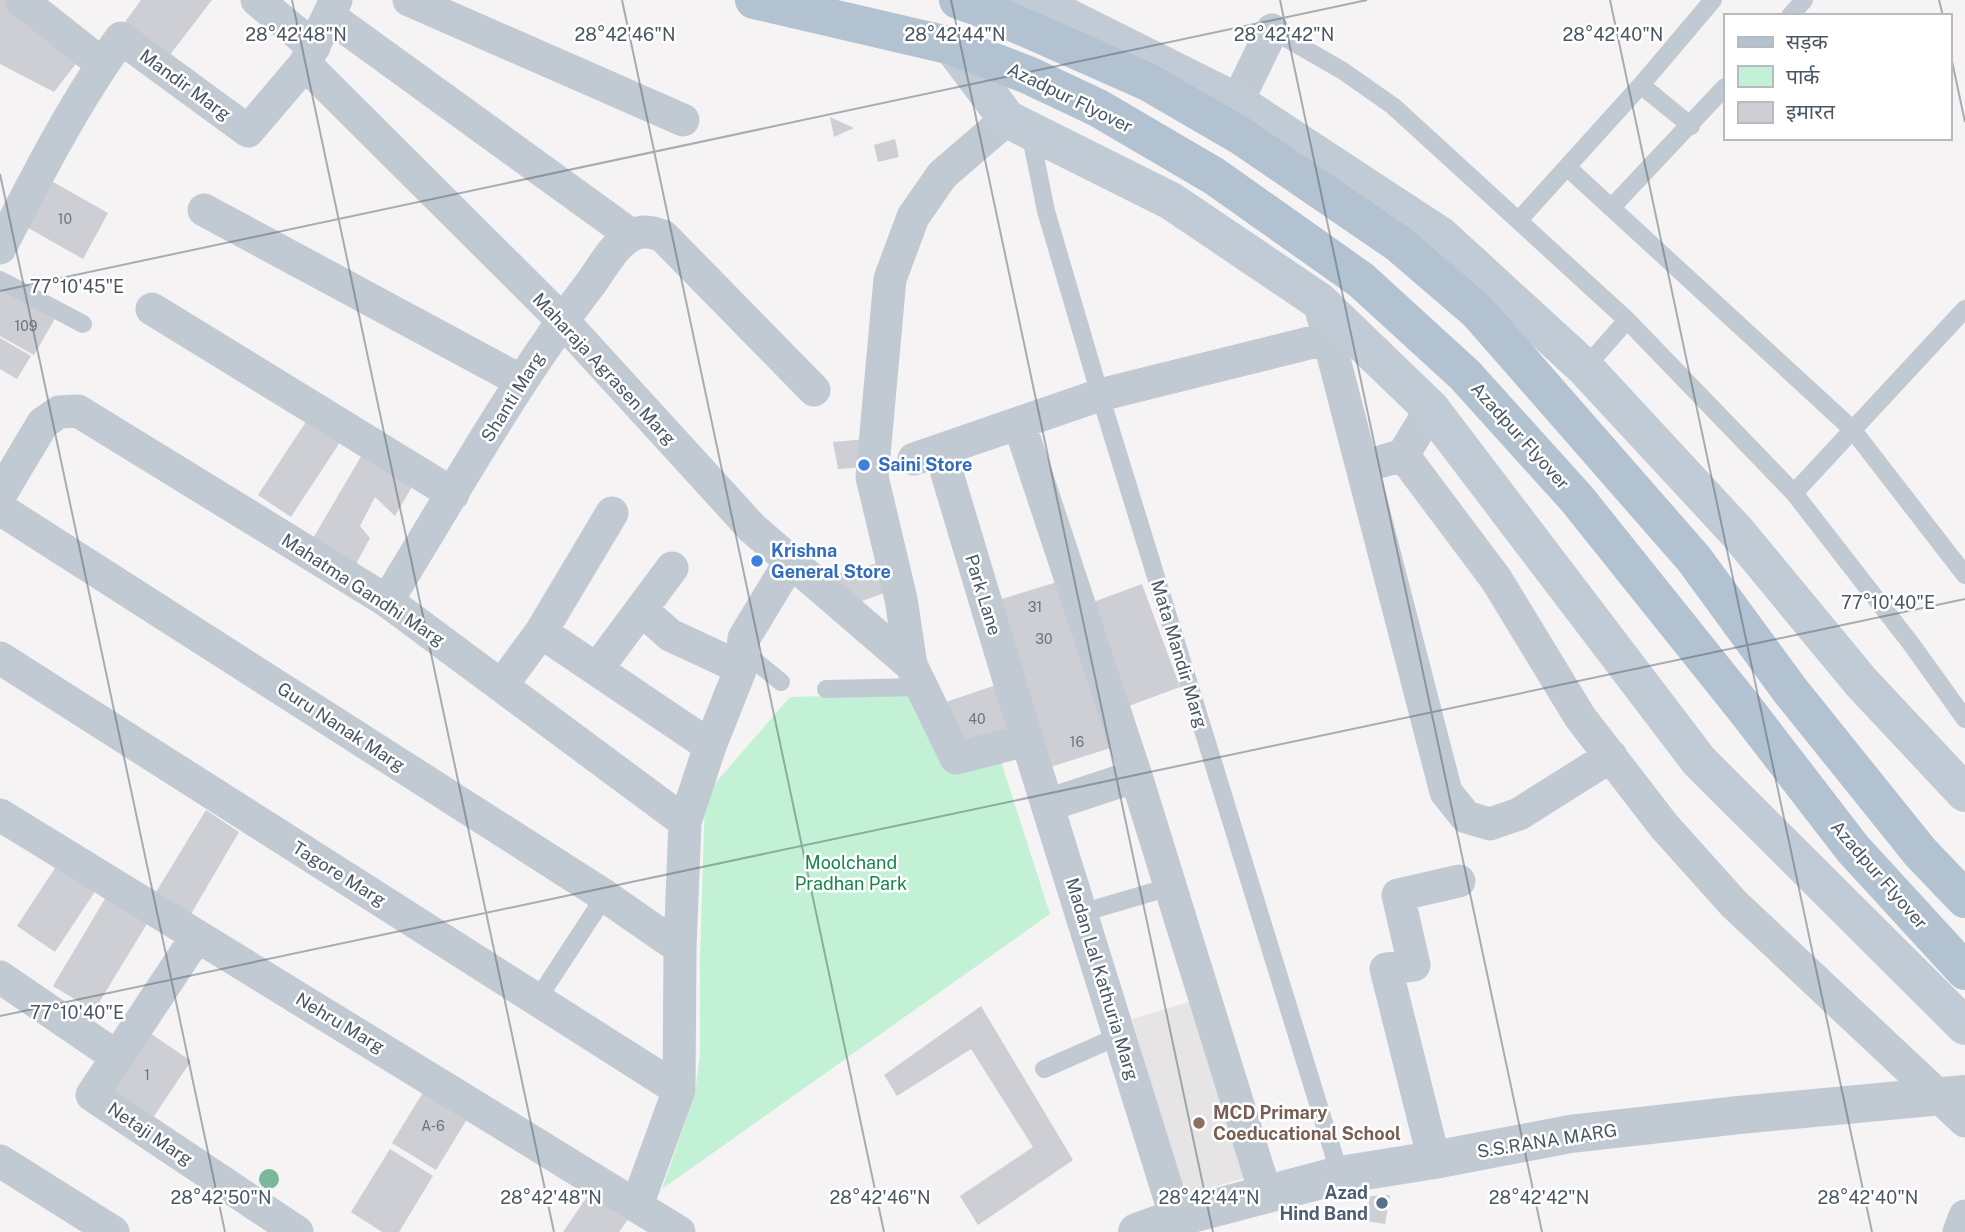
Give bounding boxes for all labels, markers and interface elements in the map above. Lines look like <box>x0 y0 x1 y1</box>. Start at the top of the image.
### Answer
legend <box>1724 14 1951 140</box>
text: 28°42'48"N <box>245 24 347 45</box>
text: 28°42'46"N <box>575 24 675 45</box>
text: 28°42'44"N <box>904 24 1006 45</box>
text: 28°42'42"N <box>1234 24 1334 45</box>
text: 28°42'40"N <box>1563 24 1663 45</box>
text: सड़क <box>1786 29 1828 54</box>
street label: Mandir Marg <box>136 45 235 124</box>
street label: Azadpur Flyover <box>1004 58 1136 137</box>
text: पार्क <box>1786 64 1820 89</box>
text: इमारत <box>1786 99 1836 124</box>
house number: 10 <box>58 211 72 227</box>
text: 77°10'45"E <box>30 276 124 297</box>
street label: Maharaja Agrasen Marg <box>528 288 680 449</box>
house number: 109 <box>15 318 38 334</box>
street label: Shanti Marg <box>477 348 549 446</box>
street label: Azadpur Flyover <box>1467 378 1574 493</box>
place label: Saini Store <box>878 454 972 475</box>
marker: Saini Store <box>856 457 872 473</box>
street label: Mahatma Gandhi Marg <box>278 529 449 650</box>
place label: Krishna General Store <box>771 540 891 582</box>
street label: Park Lane <box>961 552 1006 638</box>
marker: Krishna General Store <box>749 553 765 569</box>
street label: Mata Mandir Marg <box>1147 577 1212 730</box>
text: 77°10'40"E <box>1841 592 1935 613</box>
house number: 31 <box>1028 599 1042 615</box>
house number: 30 <box>1035 631 1053 647</box>
street label: Guru Nanak Marg <box>274 678 409 776</box>
house number: 40 <box>968 711 986 727</box>
house number: 16 <box>1070 734 1084 750</box>
street label: Azadpur Flyover <box>1827 816 1932 933</box>
street label: Tagore Marg <box>289 837 390 911</box>
park label: Moolchand Pradhan Park <box>795 852 907 894</box>
street label: Madan Lal Kathuria Marg <box>1062 875 1143 1083</box>
street label: Nehru Marg <box>292 988 388 1057</box>
text: 77°10'40"E <box>30 1002 124 1023</box>
house number: 1 <box>144 1067 150 1083</box>
street label: Netaji Marg <box>104 1098 197 1170</box>
place label: MCD Primary Coeducational School <box>1213 1102 1401 1144</box>
marker: MCD Primary Coeducational School <box>1191 1115 1207 1131</box>
house number: A-6 <box>421 1118 445 1134</box>
street label: S.S.RANA MARG <box>1476 1119 1618 1162</box>
place label: Azad Hind Band <box>1279 1182 1368 1224</box>
text: 28°42'50"N <box>171 1187 272 1208</box>
text: 28°42'48"N <box>500 1187 602 1208</box>
text: 28°42'46"N <box>830 1187 930 1208</box>
text: 28°42'44"N <box>1158 1187 1260 1208</box>
text: 28°42'42"N <box>1489 1187 1589 1208</box>
text: 28°42'40"N <box>1818 1187 1918 1208</box>
marker: Azad Hind Band <box>1374 1195 1390 1211</box>

